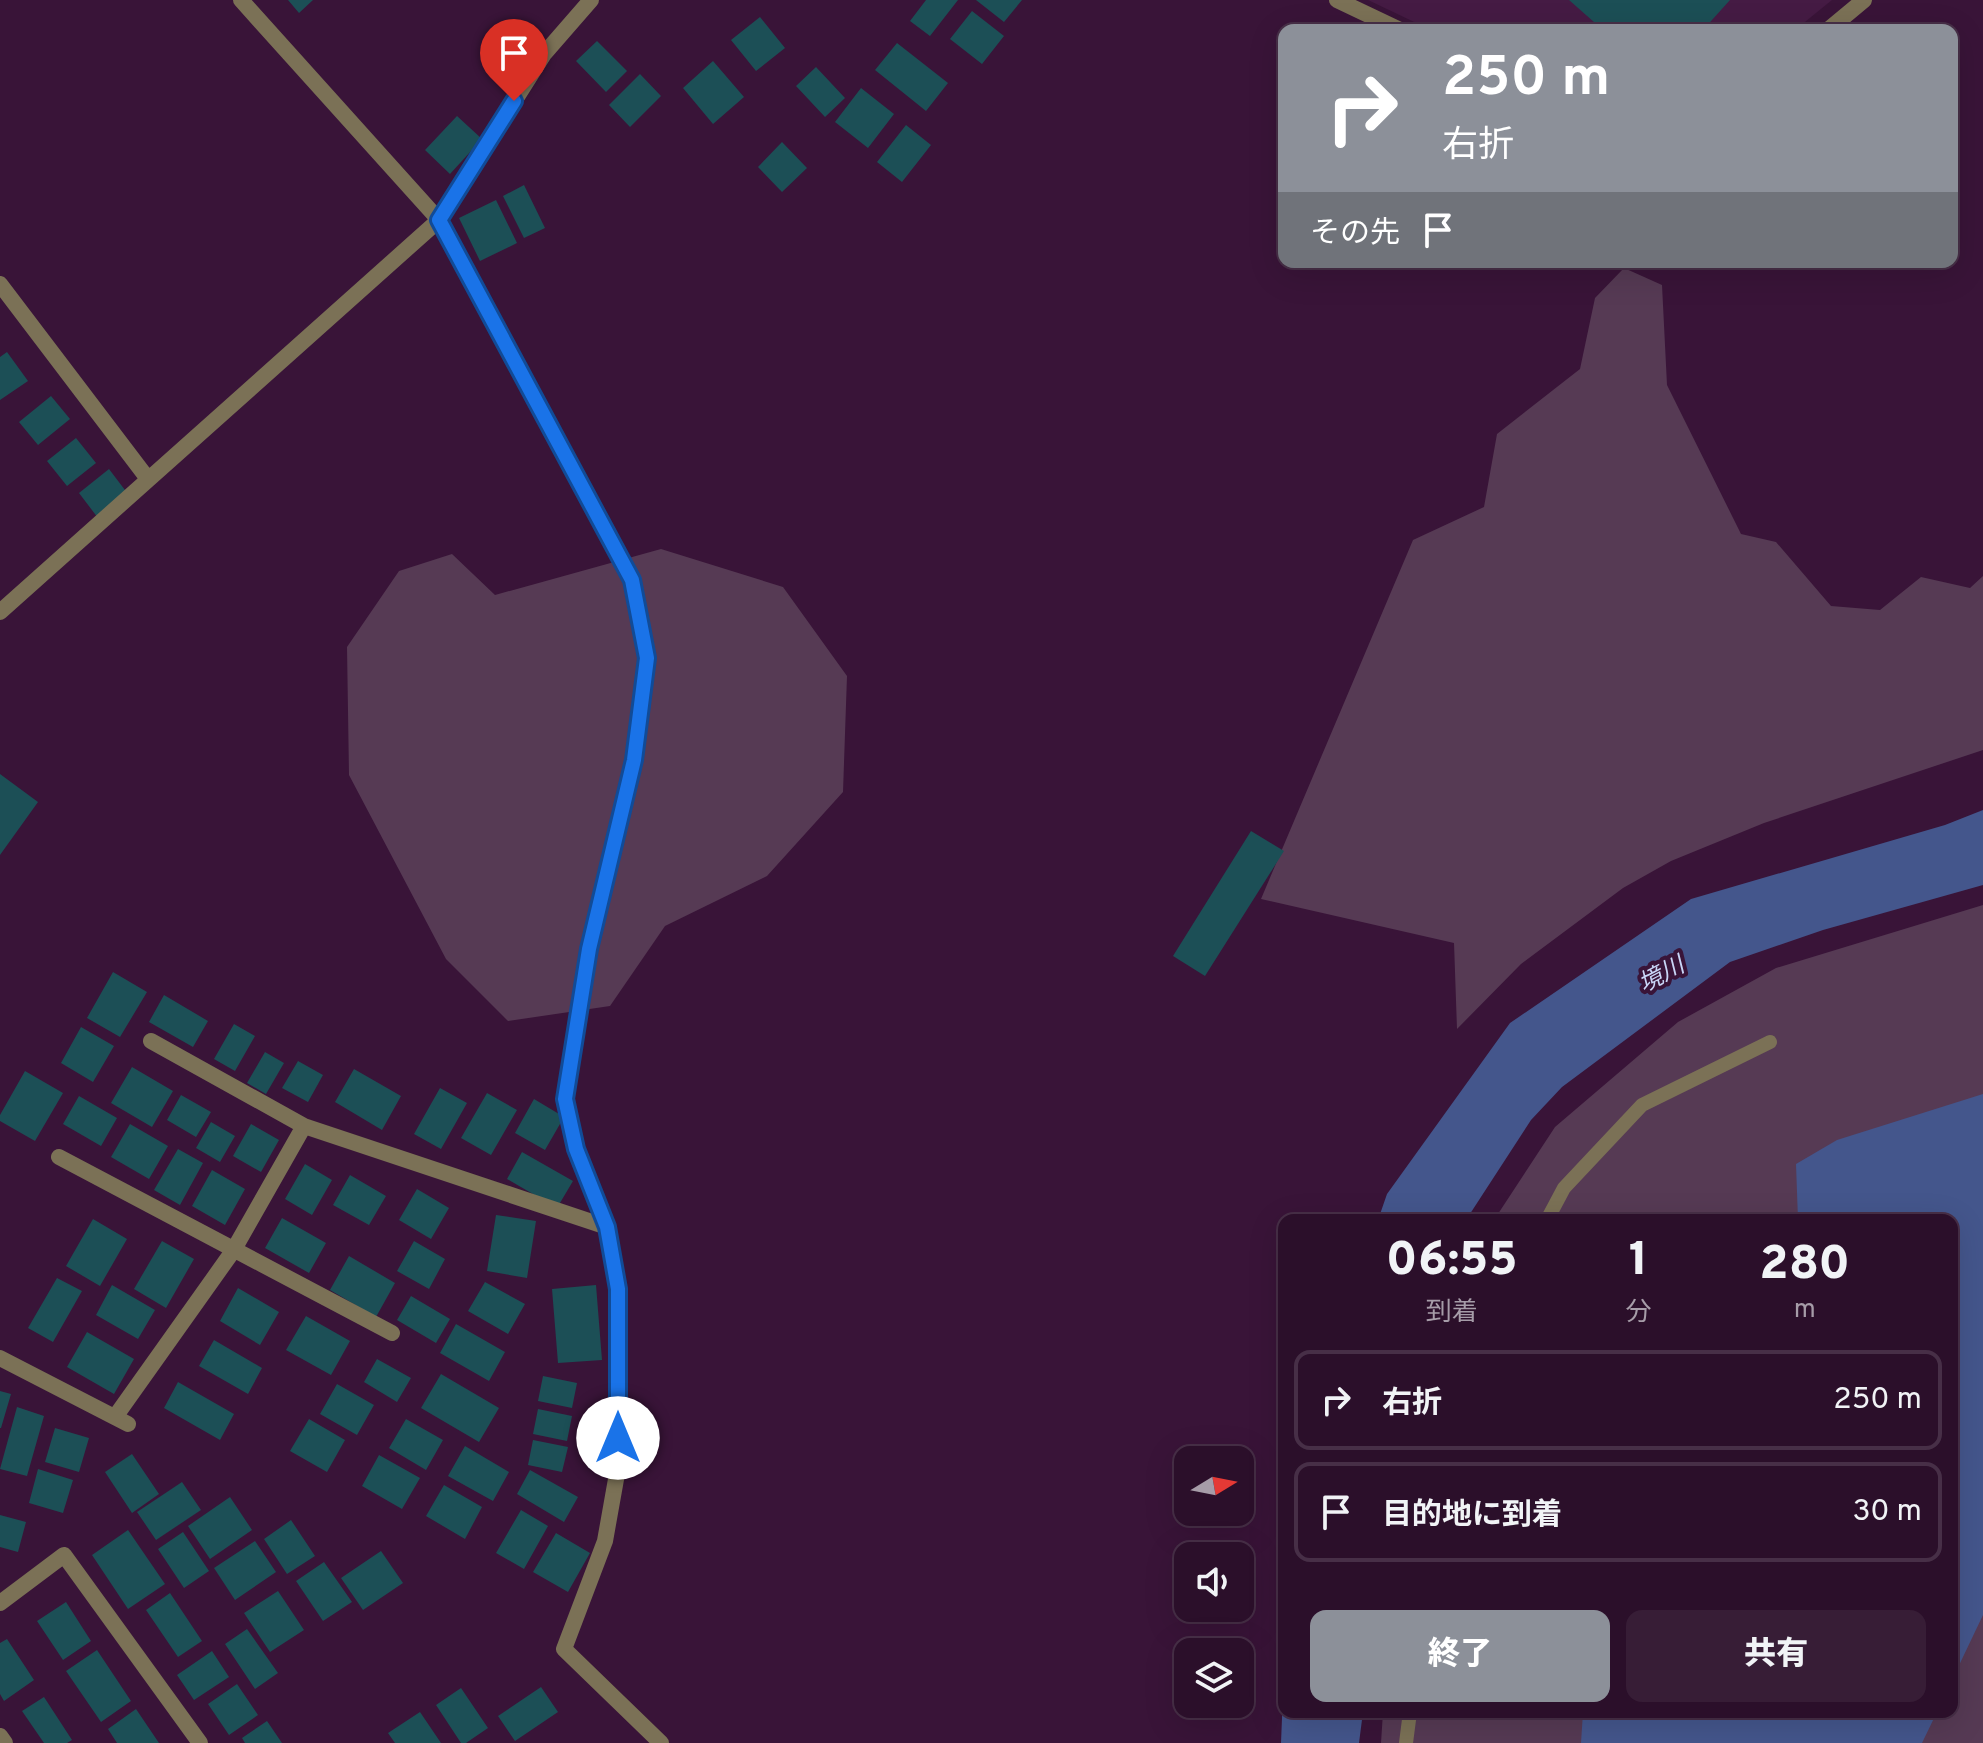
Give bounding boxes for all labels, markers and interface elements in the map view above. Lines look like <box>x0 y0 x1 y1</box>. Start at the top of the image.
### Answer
pin <box>480 19 548 101</box>
icon: arrive <box>492 31 536 75</box>
text: 250 m <box>1442 45 1610 115</box>
icon: right <box>1310 56 1414 160</box>
text: 右折 <box>1442 124 1514 170</box>
icon: arrive <box>1416 208 1460 252</box>
text: その先 <box>1310 216 1400 253</box>
water label: 境川 <box>1634 950 1693 1001</box>
text: 06:55 <box>1386 1232 1518 1292</box>
text: 1 <box>1629 1232 1648 1292</box>
text: 280 <box>1759 1236 1850 1296</box>
text: m <box>1794 1294 1816 1327</box>
text: 到着 <box>1426 1297 1478 1330</box>
text: 分 <box>1626 1297 1652 1330</box>
icon: right <box>1314 1378 1358 1422</box>
text: 250 m <box>1833 1382 1922 1419</box>
text: 右折 <box>1382 1386 1442 1423</box>
position arrow <box>576 1396 660 1480</box>
north arrow <box>1174 1446 1254 1526</box>
map controls <box>1174 1446 1254 1718</box>
icon: arrive <box>1314 1490 1358 1534</box>
text: 30 m <box>1853 1494 1922 1531</box>
text: 目的地に到着 <box>1382 1498 1562 1535</box>
button: sound <box>1174 1542 1254 1622</box>
button: 終了 <box>1310 1610 1610 1702</box>
button: 共有 <box>1626 1610 1926 1702</box>
button: layers <box>1174 1638 1254 1718</box>

